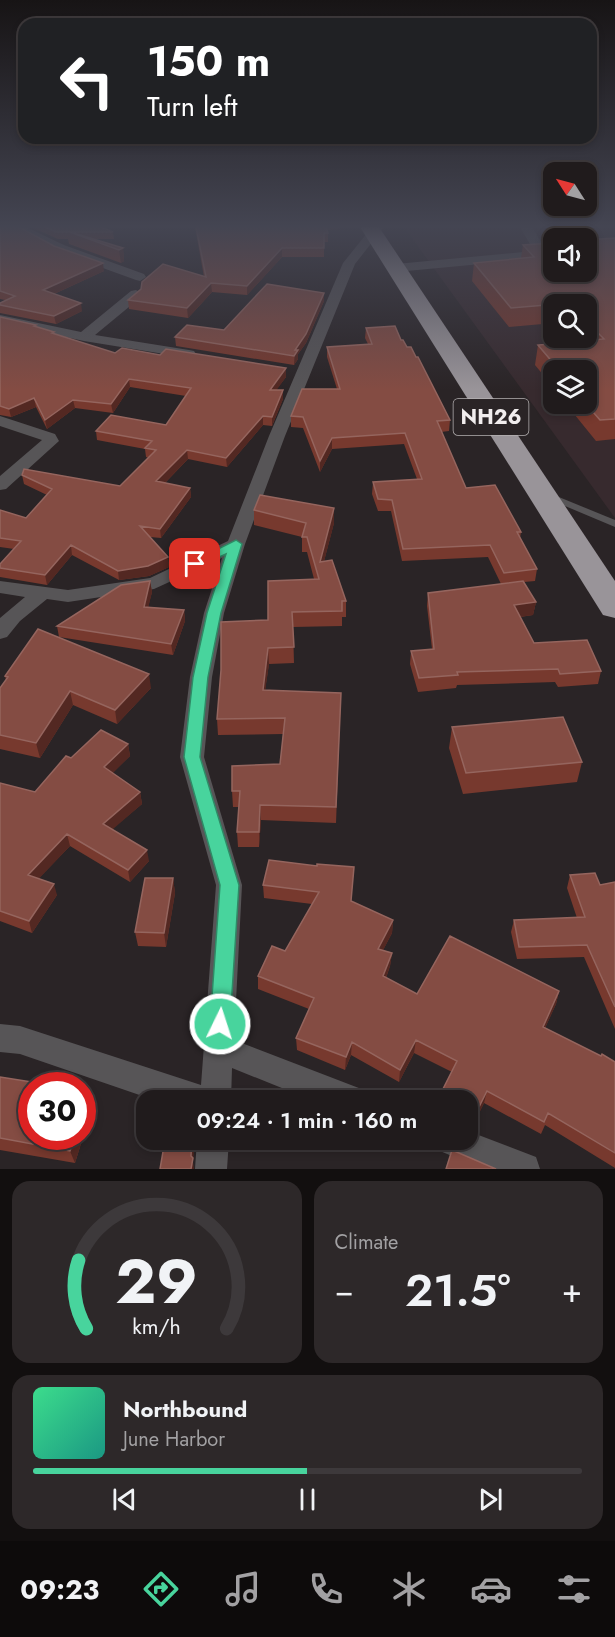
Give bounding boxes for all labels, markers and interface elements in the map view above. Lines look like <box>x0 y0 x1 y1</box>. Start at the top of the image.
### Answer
text: 150 m <box>147 31 270 92</box>
icon: left <box>48 42 126 120</box>
text: Turn left <box>147 87 237 126</box>
north arrow <box>543 162 597 216</box>
map controls <box>543 162 597 414</box>
button: sound <box>543 228 597 282</box>
button: search <box>543 294 597 348</box>
button: layers <box>543 360 597 414</box>
road number: NH26 <box>454 399 528 435</box>
pin <box>169 538 220 589</box>
icon: arrive <box>178 547 211 580</box>
position arrow <box>188 992 252 1056</box>
speed limit sign: 30 <box>18 1072 96 1150</box>
text: 09:24 · 1 min · 160 m <box>197 1104 417 1136</box>
text: Climate <box>335 1228 398 1257</box>
text: 29 <box>115 1236 198 1326</box>
text: 21.5° <box>405 1258 511 1323</box>
text: − <box>335 1267 354 1314</box>
text: + <box>562 1267 582 1314</box>
text: km/h <box>133 1311 181 1342</box>
text: Northbound <box>123 1393 247 1425</box>
text: June Harbor <box>123 1425 225 1454</box>
icon: previous <box>108 1483 141 1516</box>
icon: pause <box>291 1483 324 1516</box>
icon: next <box>474 1483 507 1516</box>
icon: directions <box>140 1568 182 1610</box>
icon: music <box>222 1568 264 1610</box>
icon: phone <box>305 1568 347 1610</box>
icon: climate <box>388 1568 430 1610</box>
icon: car <box>470 1568 512 1610</box>
icon: filters <box>553 1568 595 1610</box>
text: 09:23 <box>20 1570 99 1609</box>

